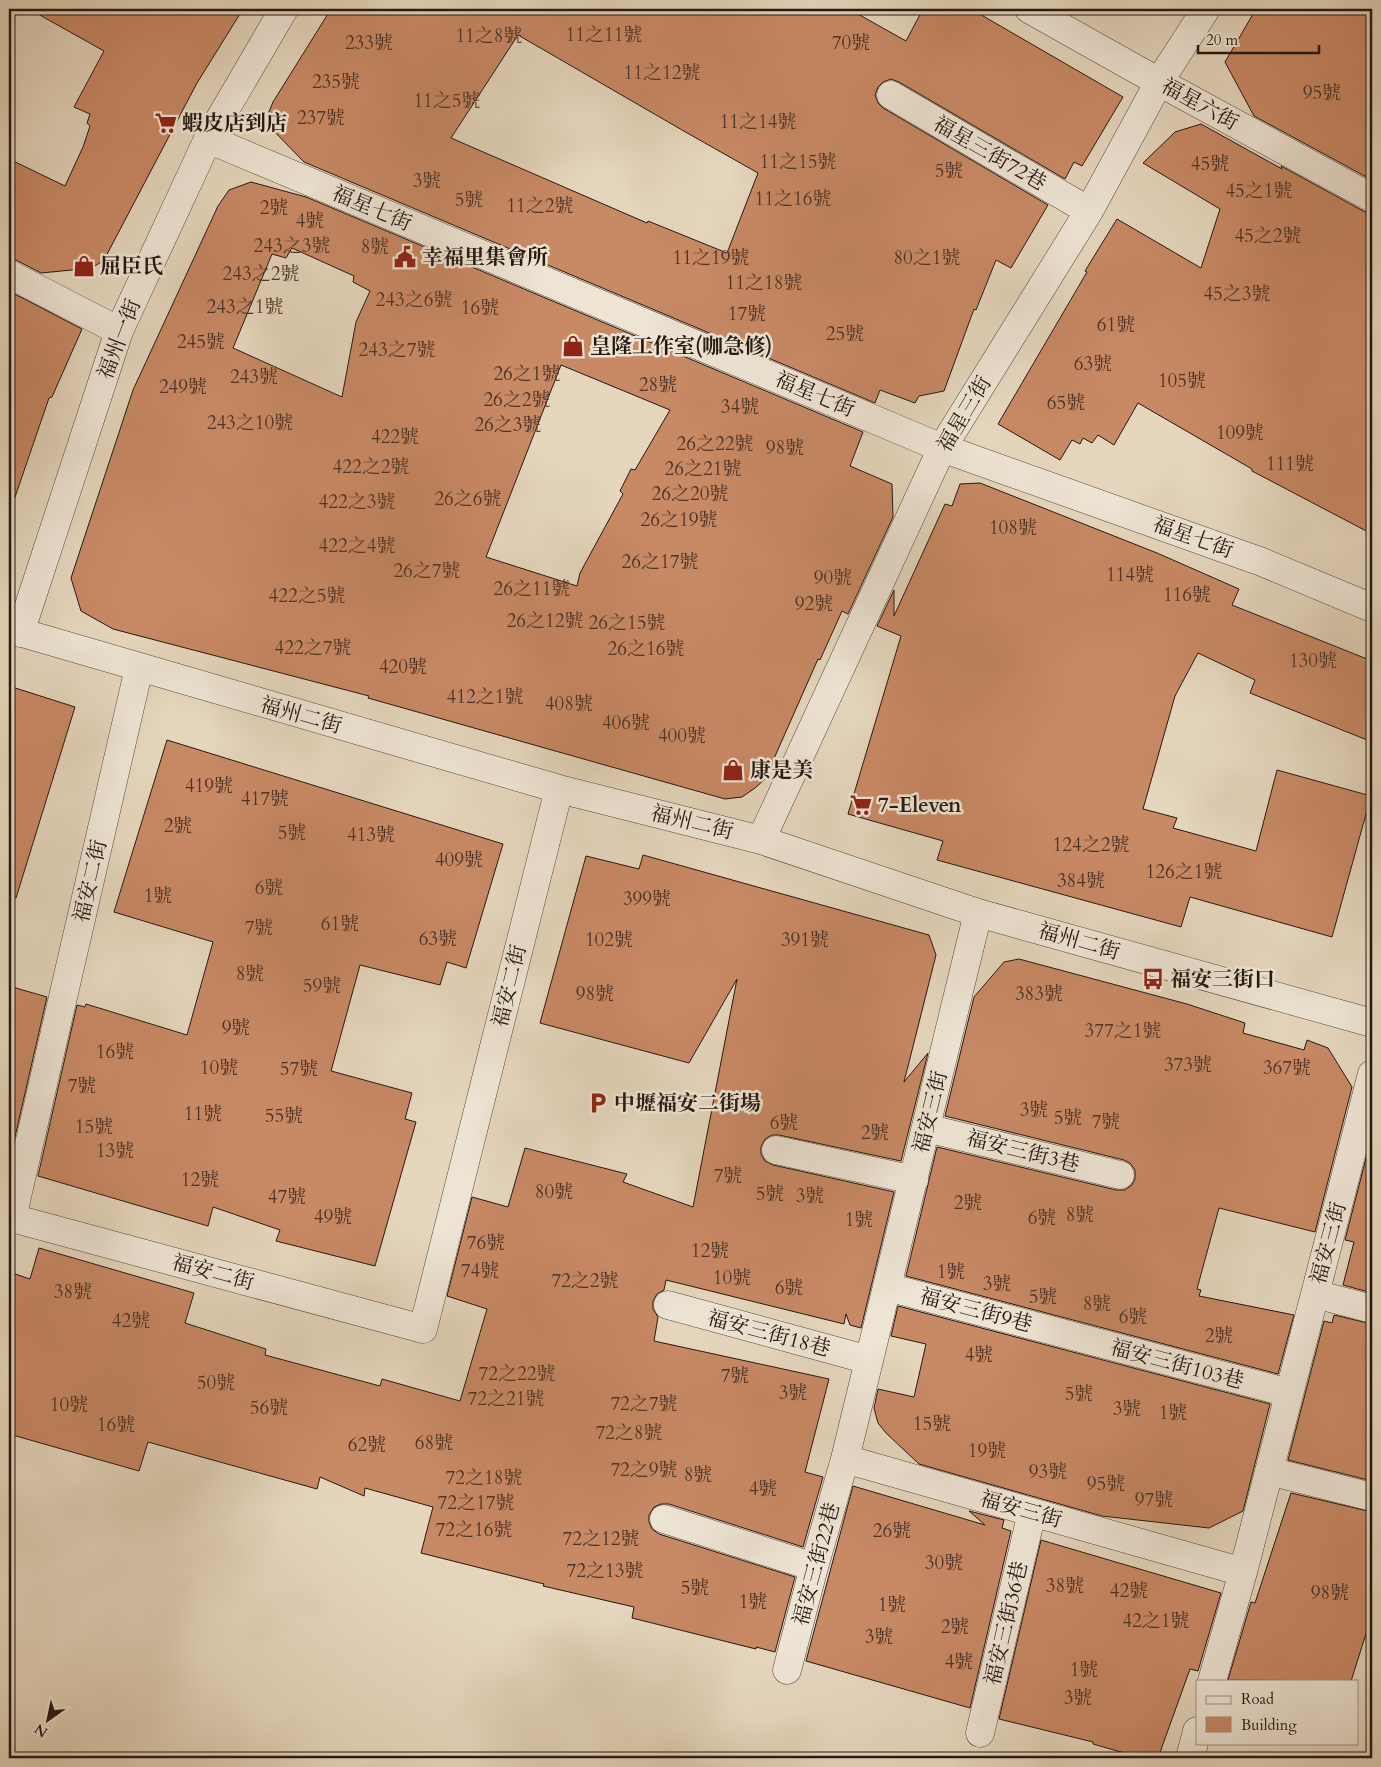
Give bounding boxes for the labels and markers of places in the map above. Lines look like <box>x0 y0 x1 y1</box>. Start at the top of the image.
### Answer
place label: 蝦皮店到店 <box>182 109 287 138</box>
supermarket icon: 蝦皮店到店 <box>153 110 179 136</box>
place label: 幸福里集會所 <box>422 243 548 272</box>
public building icon: 幸福里集會所 <box>392 244 418 270</box>
place label: 屈臣氏 <box>100 252 163 281</box>
shop icon: 屈臣氏 <box>71 253 97 279</box>
place label: 皇隆工作室(咖急修) <box>590 332 772 361</box>
shop icon: 皇隆工作室(咖急修) <box>560 333 586 359</box>
place label: 康是美 <box>750 756 813 785</box>
shop icon: 康是美 <box>720 757 746 783</box>
place label: 7-Eleven <box>878 791 962 820</box>
supermarket icon: 7-Eleven <box>848 792 874 818</box>
place label: 福安三街口 <box>1170 965 1275 994</box>
bus stop icon: 福安三街口 <box>1140 966 1166 992</box>
place label: 中壢福安二街場 <box>614 1089 761 1118</box>
parking icon: 中壢福安二街場 <box>585 1090 611 1116</box>

